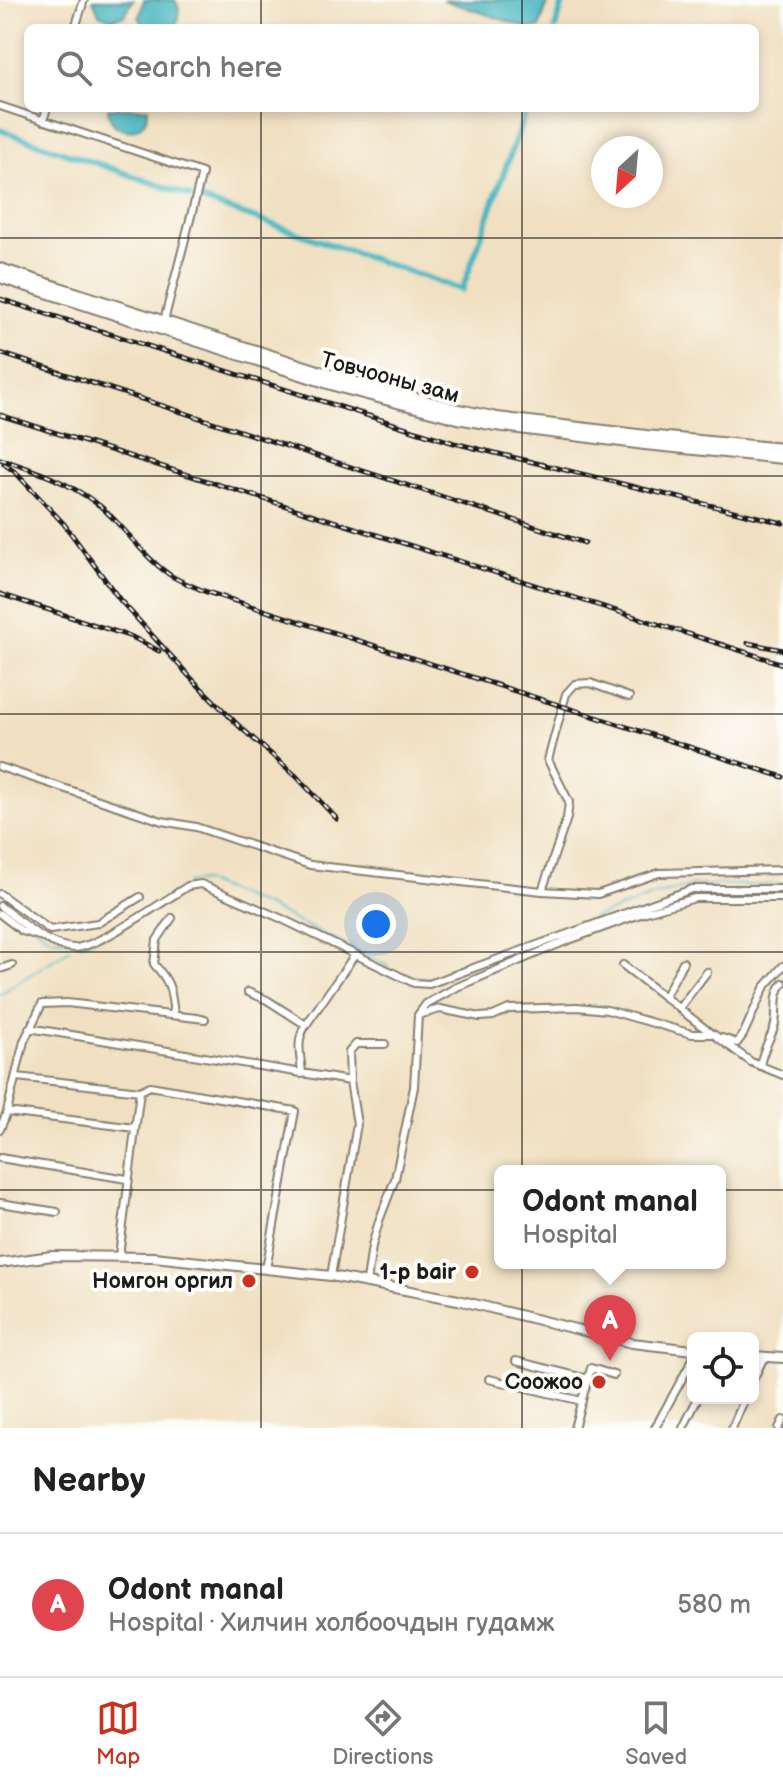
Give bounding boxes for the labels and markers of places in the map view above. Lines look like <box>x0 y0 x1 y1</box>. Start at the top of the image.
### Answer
place label: 1-p bair <box>379 1259 456 1286</box>
marker: 1-p bair <box>463 1263 481 1281</box>
place label: Номгон оргил <box>92 1268 233 1295</box>
marker: Номгон оргил <box>240 1272 258 1290</box>
pin: A <box>584 1295 636 1361</box>
place label: Соожоо <box>505 1369 583 1396</box>
marker: Соожоо <box>590 1373 608 1391</box>

